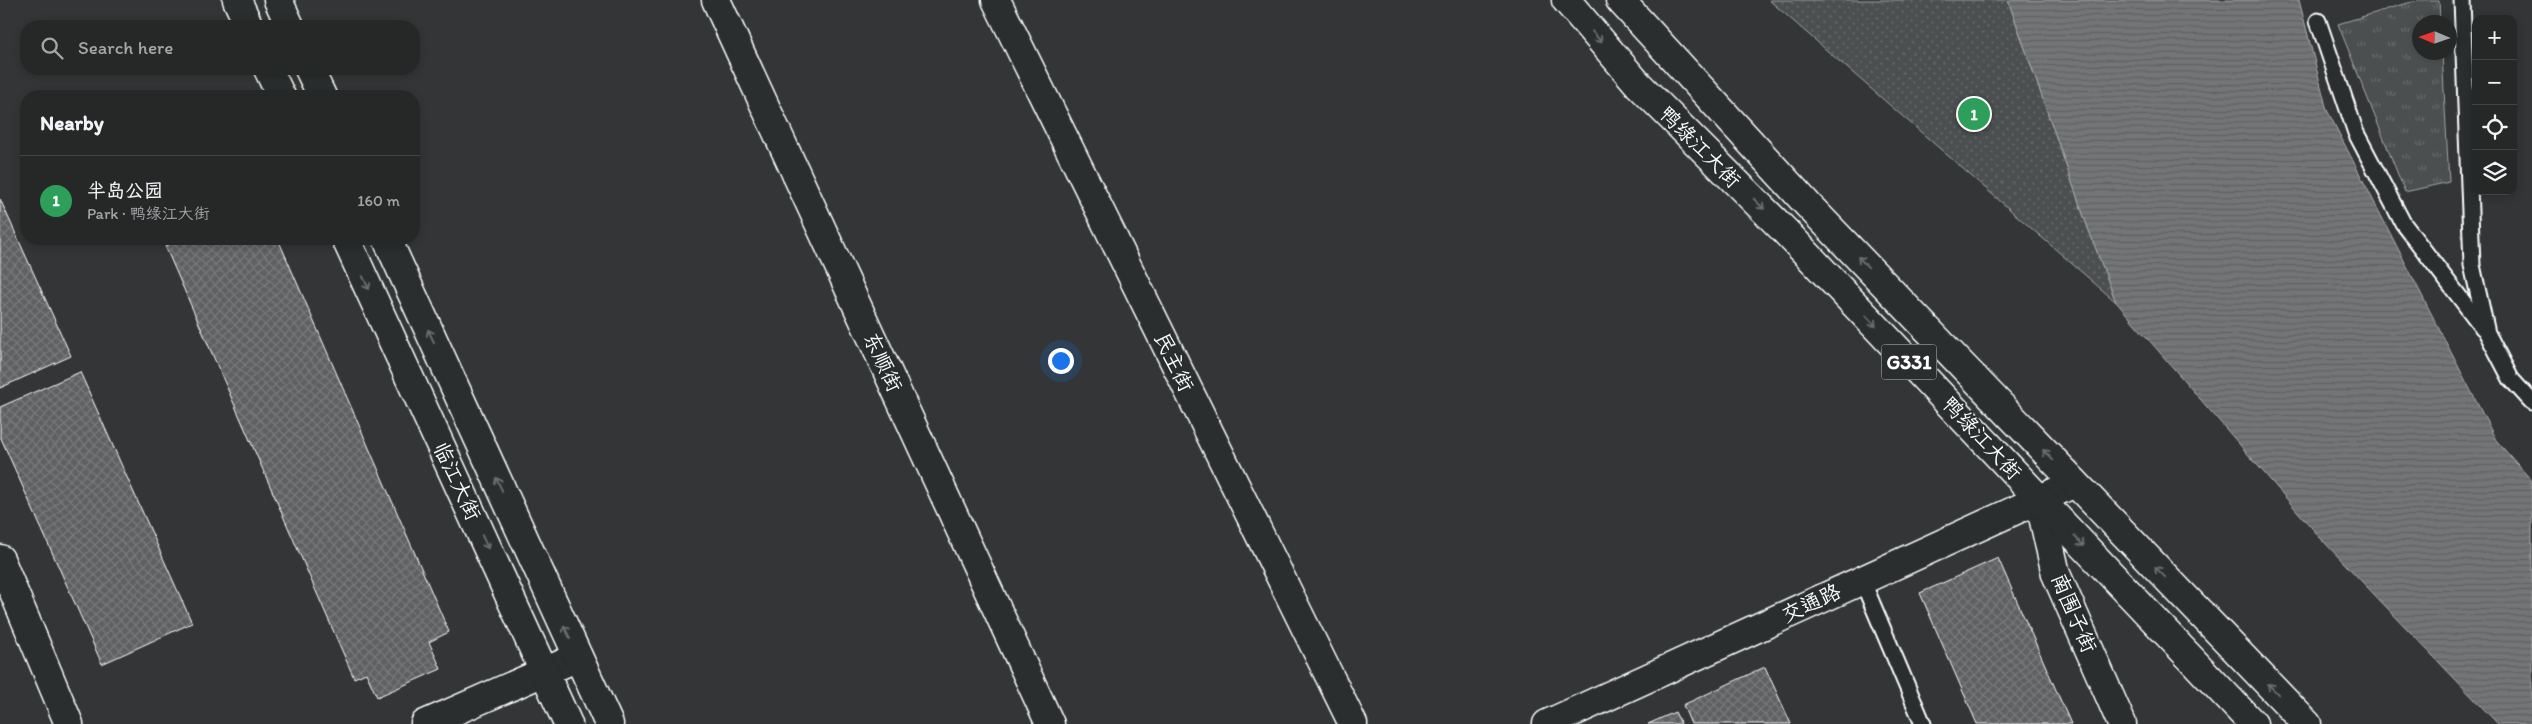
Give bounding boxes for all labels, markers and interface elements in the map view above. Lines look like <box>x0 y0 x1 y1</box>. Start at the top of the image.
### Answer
north arrow <box>2412 15 2457 60</box>
map controls <box>2472 15 2517 195</box>
button: + <box>2472 15 2517 60</box>
search box <box>20 20 420 75</box>
one-way arrow <box>1591 31 1603 44</box>
icon: search <box>38 34 66 62</box>
text: Search here <box>78 36 173 59</box>
button: − <box>2472 60 2517 105</box>
pin: 1 <box>1958 95 1990 133</box>
street label: 鸭绿江大街 <box>1654 101 1746 193</box>
button: locate <box>2472 105 2517 150</box>
text: Nearby <box>40 110 104 135</box>
button: layers <box>2472 150 2517 195</box>
text: 半岛公园 <box>87 179 163 202</box>
text: 1 <box>52 191 60 210</box>
text: 160 m <box>357 191 400 210</box>
one-way arrow <box>1752 198 1765 210</box>
text: Park · 鸭绿江大街 <box>87 204 210 223</box>
one-way arrow <box>1857 255 1869 268</box>
one-way arrow <box>362 275 372 290</box>
one-way arrow <box>1865 315 1877 328</box>
street label: 东顺街 <box>859 328 908 396</box>
street label: 民主街 <box>1149 328 1199 396</box>
one-way arrow <box>426 329 436 344</box>
road number: G331 <box>1882 344 1936 380</box>
your location <box>1048 348 1074 374</box>
street label: 鸭绿江大街 <box>1937 391 2027 485</box>
street label: 临江大街 <box>428 437 487 524</box>
one-way arrow <box>2042 448 2054 461</box>
one-way arrow <box>494 477 503 492</box>
one-way arrow <box>481 534 490 549</box>
one-way arrow <box>2073 535 2085 547</box>
one-way arrow <box>2154 566 2166 578</box>
street label: 南围子街 <box>2047 569 2102 656</box>
street label: 交通路 <box>1777 578 1845 627</box>
one-way arrow <box>561 625 571 640</box>
one-way arrow <box>2267 683 2279 695</box>

